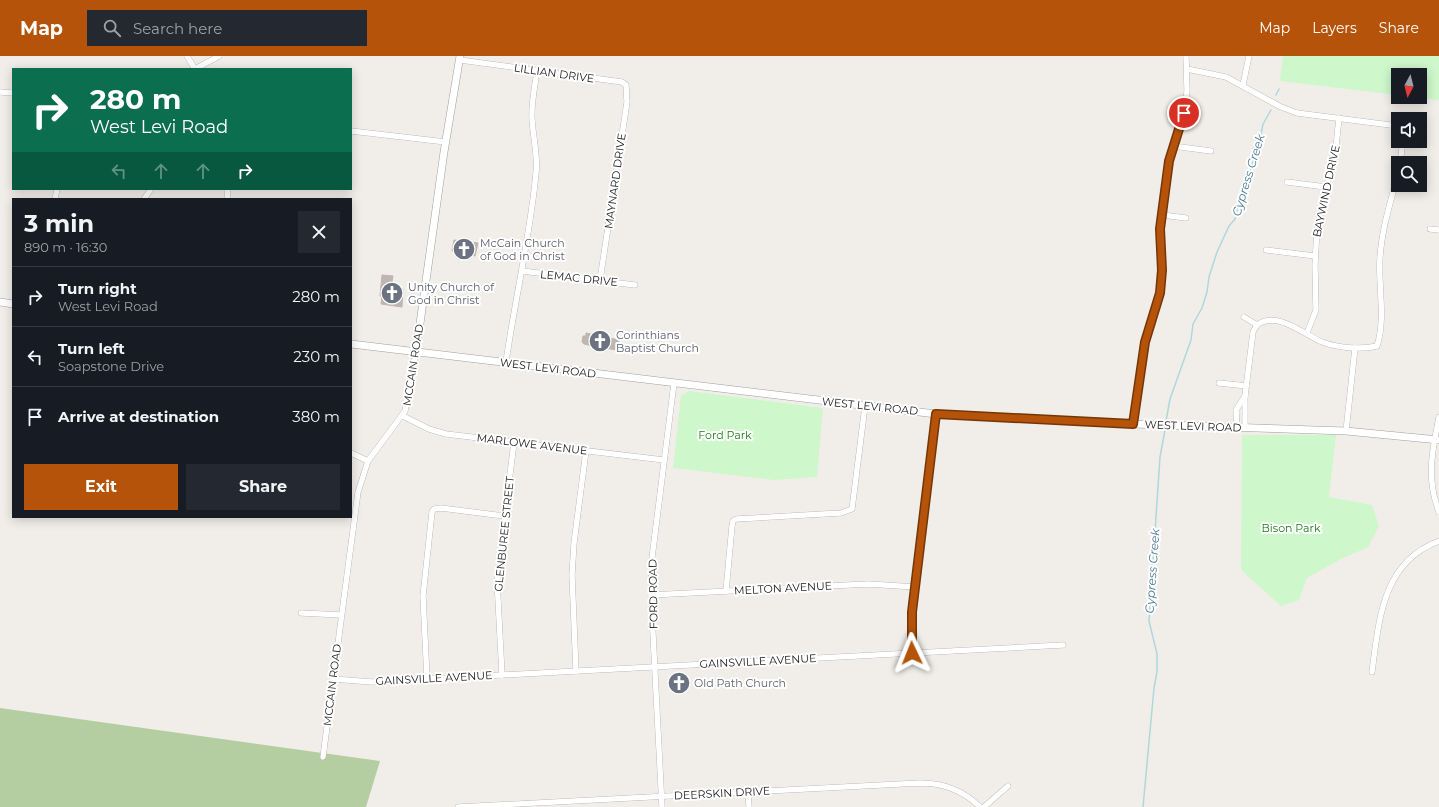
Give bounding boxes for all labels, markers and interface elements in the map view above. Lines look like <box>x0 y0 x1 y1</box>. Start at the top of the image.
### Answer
search box <box>87 10 367 46</box>
text: Map <box>20 17 63 40</box>
icon: search <box>101 17 123 39</box>
text: Search here <box>133 19 222 38</box>
text: Map <box>1259 19 1290 37</box>
text: Layers <box>1312 19 1357 37</box>
text: Share <box>1379 19 1419 37</box>
street label: LILLIAN DRIVE <box>513 60 595 86</box>
north arrow <box>1391 68 1427 104</box>
map controls <box>1391 68 1427 192</box>
text: 280 m <box>90 82 181 116</box>
icon: right <box>24 84 76 136</box>
pin <box>1167 96 1201 130</box>
icon: arrive <box>1173 102 1195 124</box>
button: sound <box>1391 112 1427 148</box>
text: West Levi Road <box>90 116 228 138</box>
water label: Cypress Creek <box>1228 131 1268 218</box>
street label: MAYNARD DRIVE <box>601 132 629 230</box>
street label: BAYWIND DRIVE <box>1309 144 1343 238</box>
button: search <box>1391 156 1427 192</box>
icon: left <box>108 160 130 182</box>
icon: ahead <box>150 160 172 182</box>
icon: ahead <box>192 160 214 182</box>
icon: right <box>234 160 256 182</box>
text: 3 min <box>24 209 94 238</box>
button: close <box>298 211 340 253</box>
church icon: McCain Church of God in Christ <box>451 236 477 262</box>
place label: McCain Church of God in Christ <box>480 236 565 263</box>
text: 890 m · 16:30 <box>24 239 107 255</box>
street label: LEMAC DRIVE <box>540 267 618 289</box>
text: Turn right <box>58 279 137 298</box>
church icon: Unity Church of God in Christ <box>379 280 405 306</box>
place label: Unity Church of God in Christ <box>408 280 495 307</box>
icon: right <box>24 286 46 308</box>
text: 280 m <box>292 287 340 306</box>
text: West Levi Road <box>58 298 158 314</box>
street label: MCCAIN ROAD <box>400 323 426 407</box>
church icon: Corinthians Baptist Church <box>587 328 613 354</box>
place label: Corinthians Baptist Church <box>616 328 699 355</box>
text: Turn left <box>58 339 125 358</box>
icon: left <box>24 346 46 368</box>
text: 230 m <box>293 347 340 366</box>
street label: WEST LEVI ROAD <box>499 355 597 381</box>
text: Soapstone Drive <box>58 358 164 374</box>
street label: WEST LEVI ROAD <box>821 394 919 418</box>
icon: arrive <box>24 406 46 428</box>
text: Arrive at destination <box>58 407 219 426</box>
text: 380 m <box>292 407 340 426</box>
street label: WEST LEVI ROAD <box>1144 417 1242 435</box>
park label: Ford Park <box>698 428 752 442</box>
street label: MARLOWE AVENUE <box>476 430 588 458</box>
button: Exit <box>24 464 178 510</box>
button: Share <box>186 464 340 510</box>
street label: GLENBUREE STREET <box>491 475 517 592</box>
park label: Bison Park <box>1262 521 1321 535</box>
water label: Cypress Creek <box>1142 527 1163 614</box>
street label: FORD ROAD <box>645 559 661 629</box>
street label: MELTON AVENUE <box>734 578 832 598</box>
position arrow <box>891 632 933 674</box>
street label: MCCAIN ROAD <box>320 643 344 727</box>
street label: GAINSVILLE AVENUE <box>699 651 817 671</box>
street label: GAINSVILLE AVENUE <box>375 668 493 688</box>
church icon: Old Path Church <box>666 670 692 696</box>
place label: Old Path Church <box>694 676 786 690</box>
street label: DEERSKIN DRIVE <box>673 783 771 803</box>

